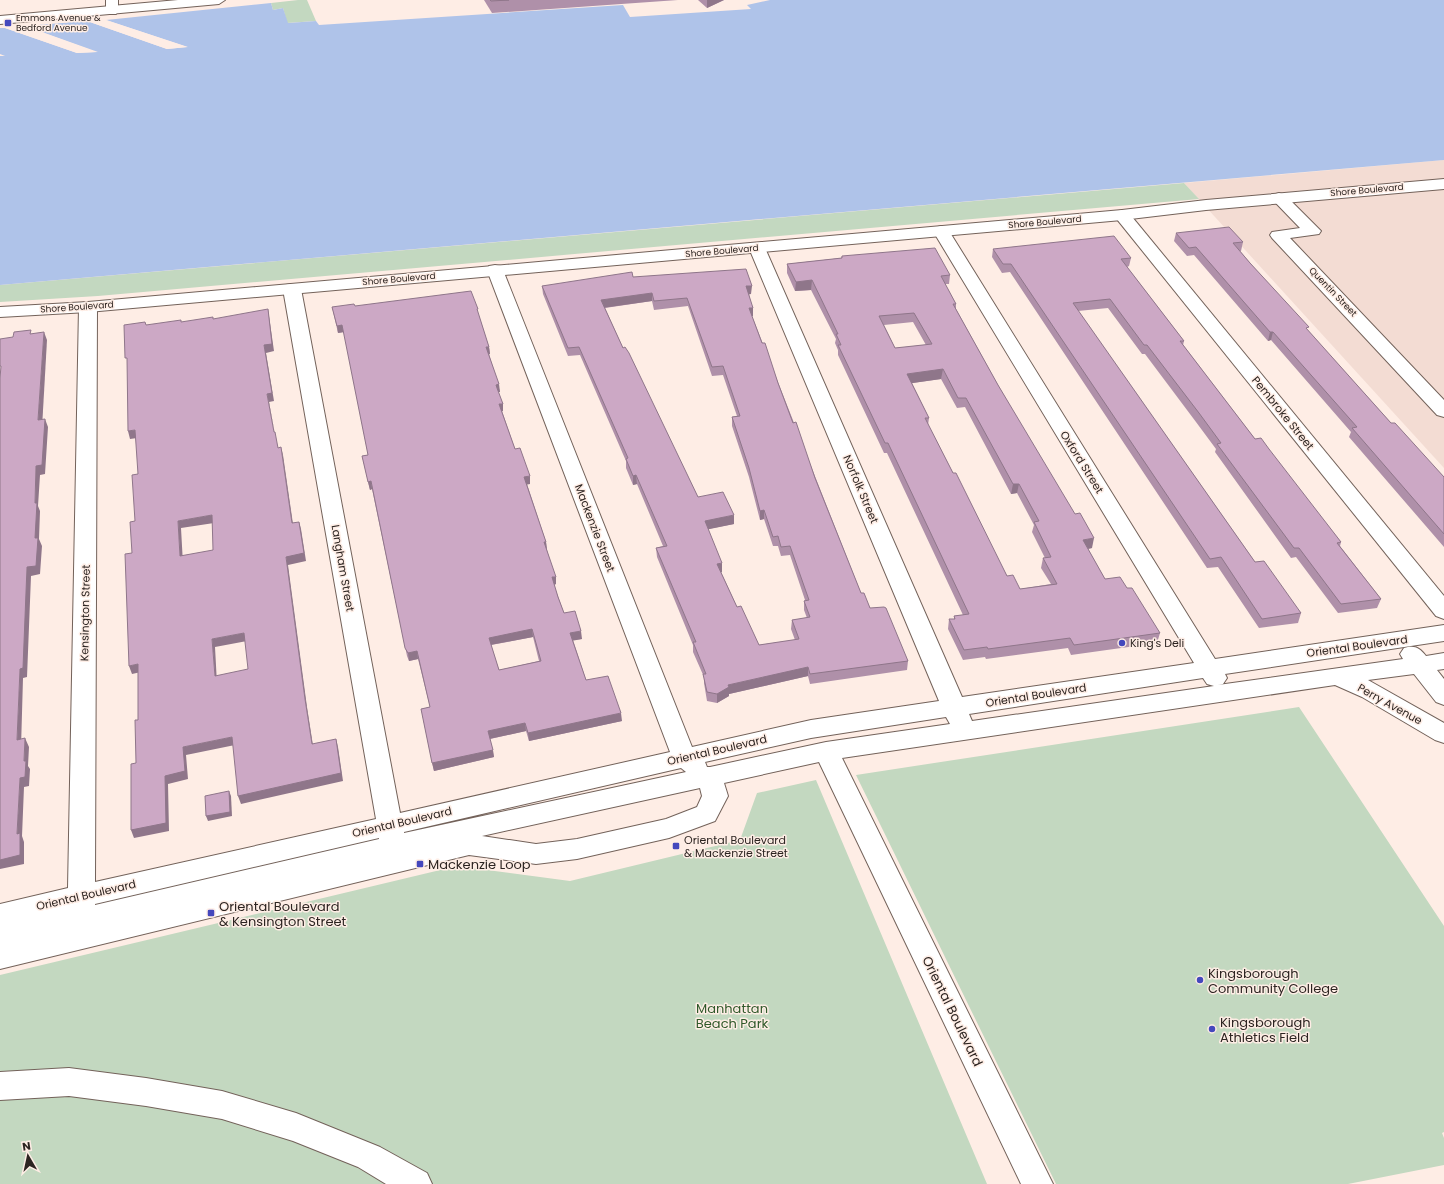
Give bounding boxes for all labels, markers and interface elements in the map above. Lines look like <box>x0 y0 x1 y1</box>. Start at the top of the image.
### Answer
place label: Emmons Avenue & Bedford Avenue <box>16 12 101 34</box>
marker: Emmons Avenue & Bedford Avenue <box>3 18 13 28</box>
street label: Shore Boulevard <box>1330 181 1404 199</box>
street label: Shore Boulevard <box>1008 213 1082 231</box>
street label: Shore Boulevard <box>685 242 759 260</box>
street label: Quentin Street <box>1306 265 1360 319</box>
street label: Shore Boulevard <box>362 270 436 288</box>
street label: Shore Boulevard <box>40 298 114 316</box>
street label: Pembroke Street <box>1248 373 1318 453</box>
street label: Oxford Street <box>1056 428 1108 496</box>
street label: Norfolk Street <box>839 452 883 526</box>
street label: Mackenzie Street <box>571 482 619 574</box>
street label: Langham Street <box>328 523 358 613</box>
street label: Kensington Street <box>76 565 94 661</box>
street label: Oriental Boulevard <box>1305 631 1409 661</box>
place label: King's Deli <box>1130 635 1185 651</box>
marker: King's Deli <box>1117 638 1127 648</box>
street label: Oriental Boulevard <box>984 679 1088 711</box>
street label: Perry Avenue <box>1355 680 1425 728</box>
street label: Oriental Boulevard <box>666 731 768 769</box>
street label: Oriental Boulevard <box>351 803 453 841</box>
place label: Oriental Boulevard & Mackenzie Street <box>684 832 788 861</box>
marker: Oriental Boulevard & Mackenzie Street <box>671 841 681 851</box>
place label: Mackenzie Loop <box>428 855 531 874</box>
marker: Mackenzie Loop <box>415 859 425 869</box>
street label: Oriental Boulevard <box>35 876 137 914</box>
place label: Oriental Boulevard & Kensington Street <box>219 897 347 931</box>
marker: Oriental Boulevard & Kensington Street <box>206 908 216 918</box>
street label: Oriental Boulevard <box>918 953 987 1070</box>
place label: Kingsborough Community College <box>1208 964 1338 998</box>
marker: Kingsborough Community College <box>1195 975 1205 985</box>
park label: Manhattan Beach Park <box>696 999 768 1033</box>
place label: Kingsborough Athletics Field <box>1220 1013 1311 1047</box>
marker: Kingsborough Athletics Field <box>1207 1024 1217 1034</box>
north arrow <box>8 1136 48 1176</box>
text: N <box>21 1138 32 1155</box>

